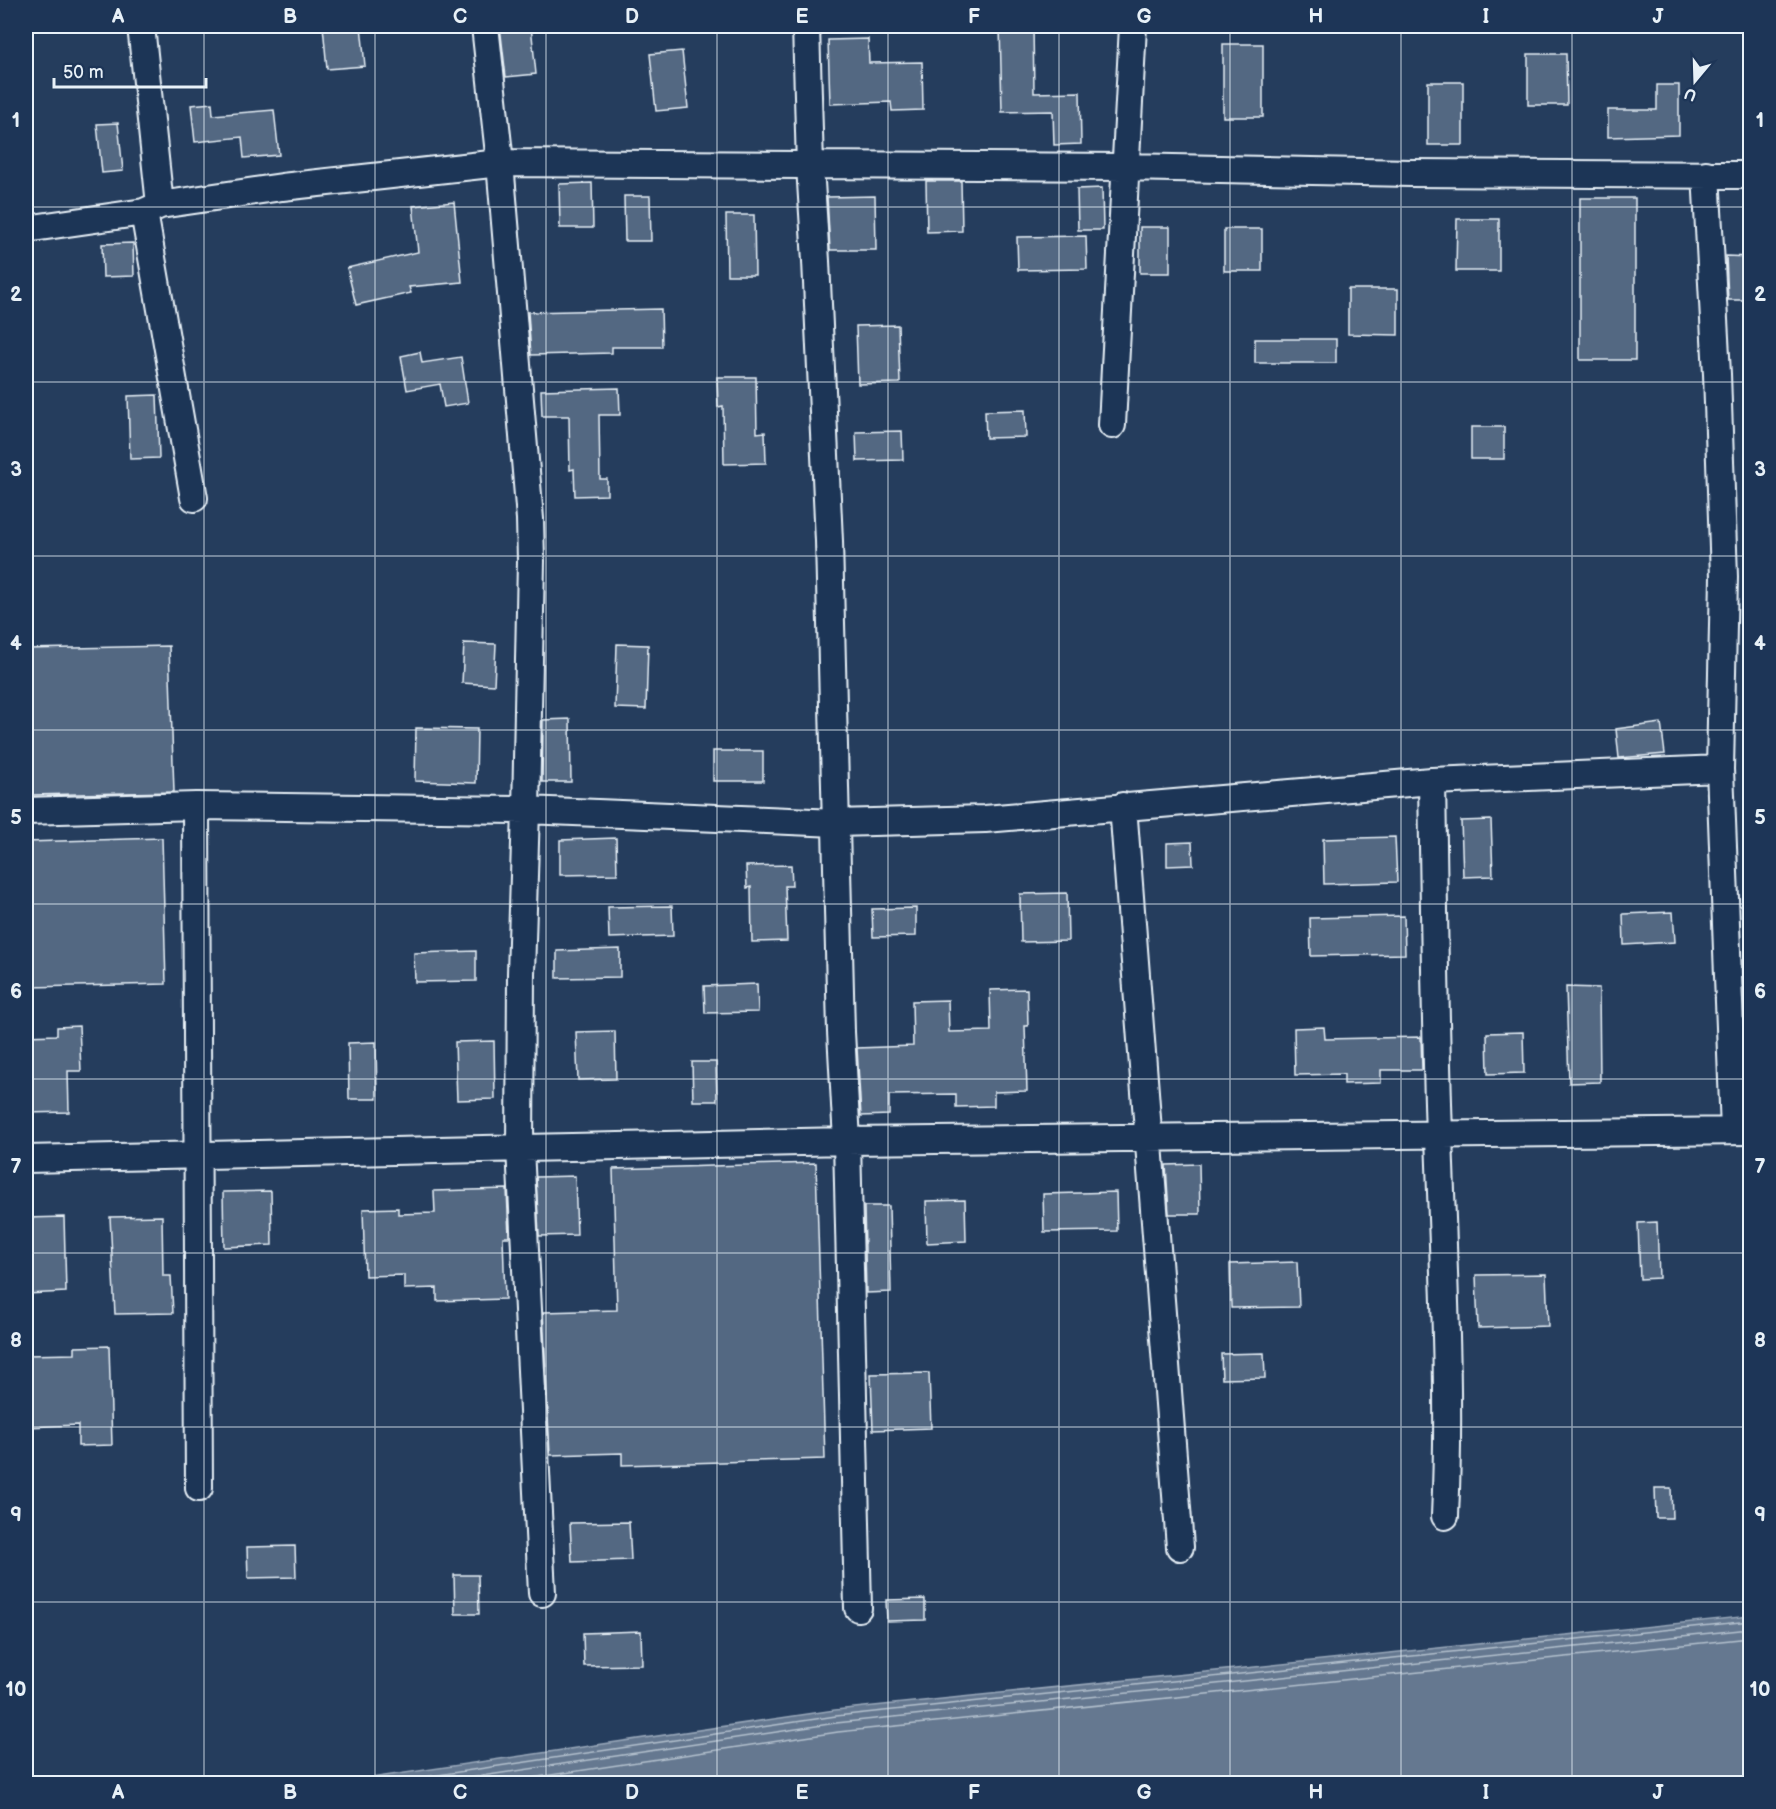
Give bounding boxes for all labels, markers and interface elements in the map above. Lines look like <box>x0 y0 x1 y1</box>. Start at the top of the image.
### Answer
text: A <box>111 5 125 29</box>
text: B <box>283 5 297 29</box>
text: C <box>453 5 467 29</box>
text: D <box>625 5 639 29</box>
text: E <box>796 5 809 29</box>
text: F <box>968 5 980 29</box>
text: G <box>1137 5 1152 29</box>
text: H <box>1309 5 1323 29</box>
text: I <box>1483 5 1489 29</box>
text: J <box>1653 5 1665 29</box>
scale bar <box>54 51 206 89</box>
north arrow <box>1665 51 1725 111</box>
text: 50 m <box>63 62 104 83</box>
text: U <box>1682 83 1699 105</box>
text: 1 <box>12 109 20 133</box>
text: 1 <box>1756 109 1764 133</box>
text: 2 <box>10 283 22 307</box>
text: 2 <box>1754 283 1766 307</box>
text: 3 <box>10 458 22 482</box>
text: 3 <box>1754 458 1766 482</box>
text: 4 <box>10 632 22 656</box>
text: 4 <box>1754 632 1766 656</box>
text: 5 <box>10 806 22 830</box>
text: 5 <box>1754 806 1766 830</box>
text: 6 <box>10 980 22 1004</box>
text: 6 <box>1754 980 1766 1004</box>
text: 7 <box>10 1155 22 1179</box>
text: 7 <box>1754 1155 1766 1179</box>
text: 8 <box>10 1329 22 1353</box>
text: 8 <box>1754 1329 1766 1353</box>
text: 9 <box>10 1503 22 1527</box>
text: 9 <box>1754 1503 1766 1527</box>
text: 10 <box>6 1678 26 1702</box>
text: 10 <box>1750 1678 1770 1702</box>
text: A <box>111 1781 125 1805</box>
text: B <box>283 1781 297 1805</box>
text: C <box>453 1781 467 1805</box>
text: D <box>625 1781 639 1805</box>
text: E <box>796 1781 809 1805</box>
text: F <box>968 1781 980 1805</box>
text: G <box>1137 1781 1152 1805</box>
text: H <box>1309 1781 1323 1805</box>
text: I <box>1483 1781 1489 1805</box>
text: J <box>1653 1781 1665 1805</box>

